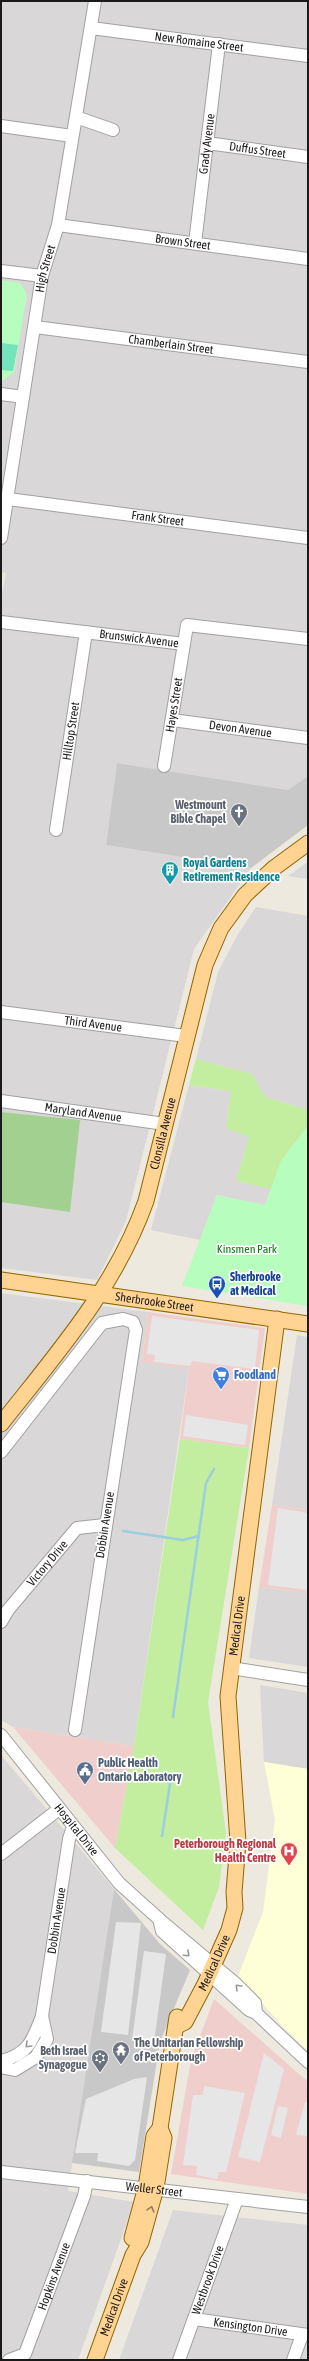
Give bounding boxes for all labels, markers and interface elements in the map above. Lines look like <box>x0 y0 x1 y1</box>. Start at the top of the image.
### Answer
street label: New Romaine Street <box>154 29 245 55</box>
street label: Grady Avenue <box>196 113 218 175</box>
street label: Duffus Street <box>228 139 287 161</box>
street label: Brown Street <box>154 231 212 253</box>
street label: High Street <box>33 243 58 293</box>
street label: Chamberlain Street <box>128 332 215 357</box>
street label: Frank Street <box>131 508 185 529</box>
street label: Brunswick Avenue <box>99 627 179 650</box>
street label: Hayes Street <box>163 676 185 733</box>
street label: Hilltop Street <box>60 700 82 761</box>
street label: Devon Avenue <box>208 718 273 740</box>
place label: Westmount Bible Chapel <box>171 798 227 826</box>
church icon: Westmount Bible Chapel <box>229 802 249 827</box>
place label: Royal Gardens Retirement Residence <box>183 856 281 884</box>
building icon: Royal Gardens Retirement Residence <box>160 860 180 885</box>
street label: Third Avenue <box>64 1013 123 1035</box>
street label: Clonsilla Avenue <box>147 1096 179 1171</box>
street label: Maryland Avenue <box>44 1100 122 1125</box>
park label: Kinsmen Park <box>217 1242 278 1256</box>
place label: Sherbrooke at Medical <box>230 1270 281 1298</box>
bus stop icon: Sherbrooke at Medical <box>207 1274 227 1299</box>
street label: Sherbrooke Street <box>114 1289 195 1315</box>
supermarket icon: Foodland <box>211 1365 231 1390</box>
place label: Foodland <box>234 1368 276 1382</box>
street label: Dobbin Avenue <box>93 1491 117 1559</box>
street label: Victory Drive <box>24 1537 71 1589</box>
street label: Medical Drive <box>226 1595 248 1657</box>
place label: Public Health Ontario Laboratory <box>98 1756 181 1784</box>
public building icon: Public Health Ontario Laboratory <box>75 1760 95 1785</box>
street label: Hospital Drive <box>51 1801 101 1858</box>
place label: Peterborough Regional Health Centre <box>174 1837 277 1865</box>
hospital icon: Peterborough Regional Health Centre <box>279 1841 299 1866</box>
street label: Dobbin Avenue <box>45 1886 69 1955</box>
street label: Medical Drive <box>196 1933 233 1993</box>
one-way arrow <box>183 1950 190 1957</box>
one-way arrow <box>235 1984 243 1992</box>
place label: The Unitarian Fellowship of Peterborough <box>134 2036 244 2064</box>
one-way arrow <box>26 2040 33 2048</box>
temple icon: The Unitarian Fellowship of Peterborough <box>111 2040 131 2065</box>
place label: Beth Israel Synagogue <box>39 2044 88 2072</box>
synagogue icon: Beth Israel Synagogue <box>90 2048 110 2073</box>
street label: Weller Street <box>125 2179 184 2200</box>
one-way arrow <box>146 2206 154 2213</box>
street label: Hopkins Avenue <box>35 2241 73 2312</box>
street label: Westbrook Drive <box>189 2244 227 2316</box>
street label: Medical Drive <box>97 2277 131 2338</box>
street label: Kensington Drive <box>212 2315 288 2339</box>

